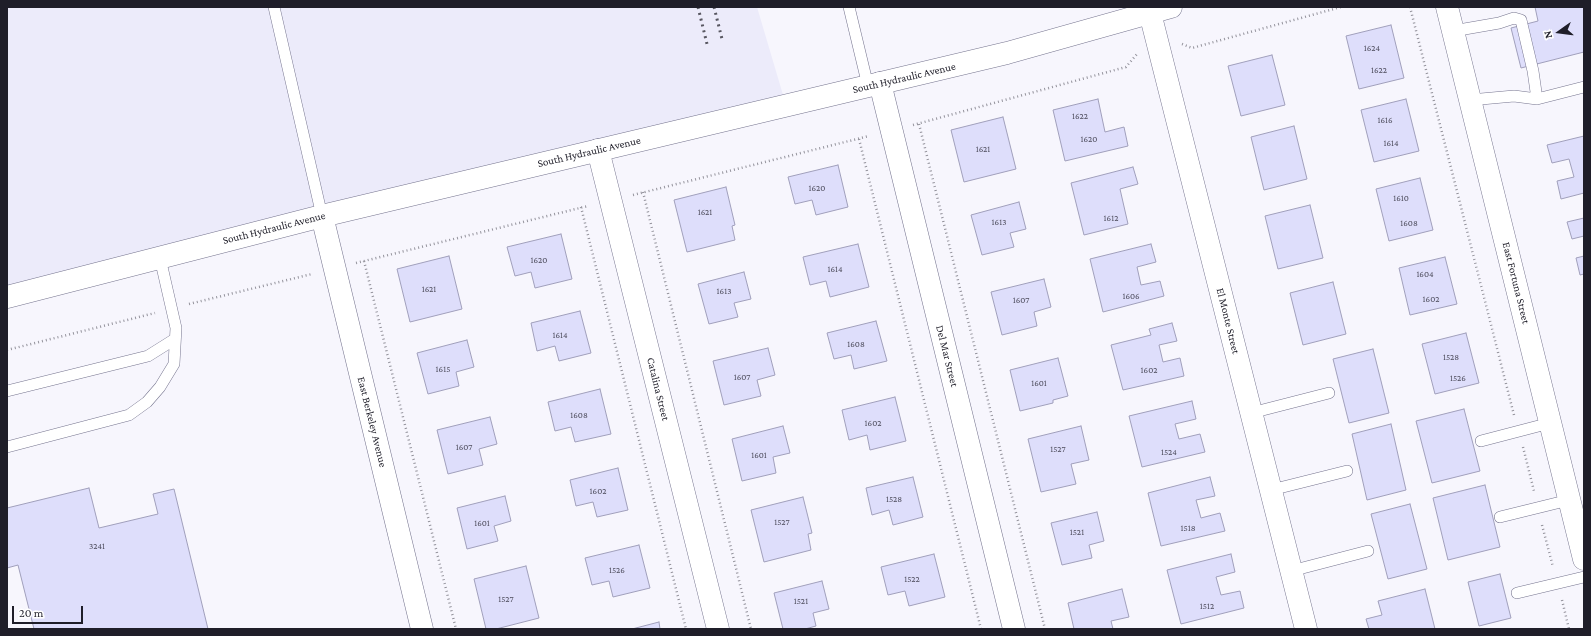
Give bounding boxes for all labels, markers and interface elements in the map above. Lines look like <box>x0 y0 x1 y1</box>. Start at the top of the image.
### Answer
north arrow <box>1539 12 1579 52</box>
text: N <box>1541 30 1554 40</box>
house number: 1624 <box>1364 43 1380 53</box>
street label: South Hydraulic Avenue <box>851 60 957 96</box>
house number: 1622 <box>1371 65 1387 75</box>
house number: 1622 <box>1072 111 1088 121</box>
house number: 1616 <box>1377 115 1393 125</box>
street label: South Hydraulic Avenue <box>536 134 642 170</box>
house number: 1620 <box>1081 134 1097 144</box>
house number: 1614 <box>1383 138 1399 148</box>
house number: 1621 <box>976 144 990 154</box>
house number: 1620 <box>809 183 825 193</box>
house number: 1610 <box>1393 193 1409 203</box>
house number: 1621 <box>698 207 712 217</box>
street label: South Hydraulic Avenue <box>221 209 327 247</box>
house number: 1612 <box>1104 213 1118 223</box>
house number: 1613 <box>992 217 1006 227</box>
house number: 1608 <box>1400 218 1418 228</box>
street label: East Fortuna Street <box>1499 241 1533 325</box>
house number: 1620 <box>531 255 547 265</box>
house number: 1614 <box>827 264 843 274</box>
house number: 1604 <box>1416 269 1434 279</box>
house number: 1621 <box>422 284 436 294</box>
house number: 1613 <box>717 286 731 296</box>
street label: El Monte Street <box>1213 287 1243 355</box>
house number: 1606 <box>1122 291 1140 301</box>
house number: 1602 <box>1423 294 1439 304</box>
house number: 1607 <box>1013 295 1029 305</box>
street label: Del Mar Street <box>933 324 961 388</box>
house number: 1614 <box>552 330 568 340</box>
house number: 1608 <box>847 339 865 349</box>
house number: 1528 <box>1443 352 1459 362</box>
street label: Catalina Street <box>644 356 672 422</box>
house number: 1615 <box>436 364 450 374</box>
house number: 1602 <box>1141 365 1157 375</box>
house number: 1607 <box>734 372 750 382</box>
house number: 1526 <box>1450 373 1466 383</box>
street label: East Berkeley Avenue <box>354 375 390 469</box>
house number: 1601 <box>1031 378 1047 388</box>
house number: 1608 <box>570 410 588 420</box>
house number: 1602 <box>865 418 881 428</box>
house number: 1607 <box>456 442 472 452</box>
house number: 1527 <box>1050 444 1066 454</box>
house number: 1524 <box>1161 447 1177 457</box>
house number: 1601 <box>751 450 767 460</box>
house number: 1602 <box>590 486 606 496</box>
house number: 1528 <box>886 494 902 504</box>
house number: 1527 <box>774 517 790 527</box>
house number: 1601 <box>474 518 490 528</box>
house number: 1518 <box>1180 523 1196 533</box>
house number: 1521 <box>1070 527 1084 537</box>
house number: 3241 <box>89 541 105 551</box>
house number: 1526 <box>609 565 625 575</box>
house number: 1522 <box>904 574 920 584</box>
house number: 1527 <box>498 594 514 604</box>
house number: 1521 <box>794 596 808 606</box>
scale bar <box>14 598 85 624</box>
house number: 1512 <box>1200 601 1214 611</box>
text: 20 m <box>19 606 43 620</box>

